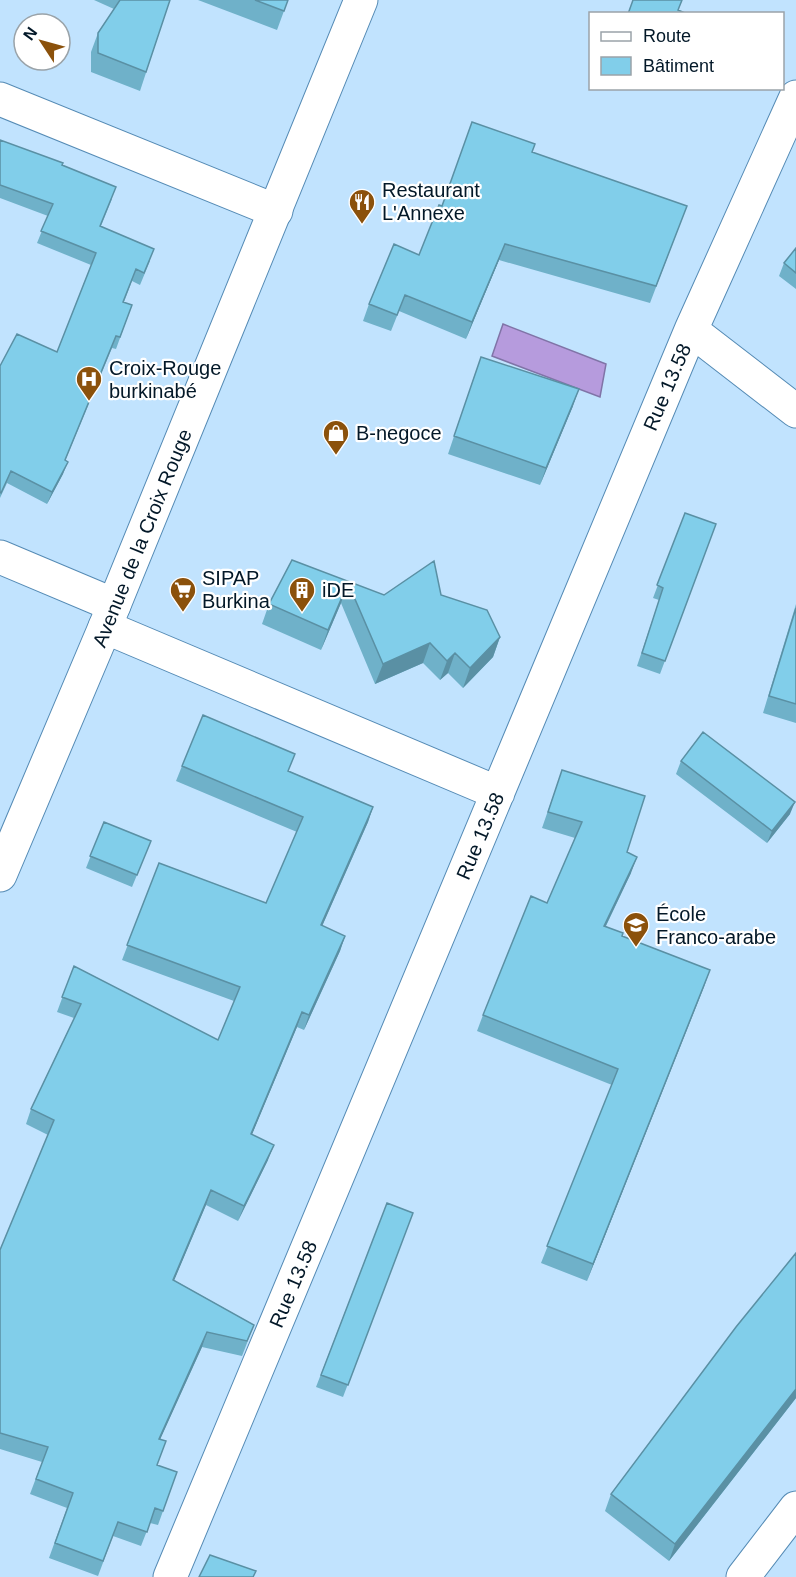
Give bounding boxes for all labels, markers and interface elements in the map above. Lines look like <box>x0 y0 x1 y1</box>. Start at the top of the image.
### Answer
north arrow <box>12 12 72 72</box>
legend <box>589 12 784 90</box>
text: N <box>20 24 41 43</box>
text: Route <box>643 26 691 46</box>
text: Bâtiment <box>643 56 714 76</box>
place label: Restaurant L'Annexe <box>382 179 480 224</box>
restaurant icon: Restaurant L'Annexe <box>347 187 377 225</box>
street label: Rue 13.58 <box>639 340 695 434</box>
place label: Croix-Rouge burkinabé <box>109 357 221 402</box>
hospital icon: Croix-Rouge burkinabé <box>74 364 104 402</box>
shop icon: B-negoce <box>321 418 351 456</box>
place label: B-negoce <box>356 422 442 444</box>
street label: Avenue de la Croix Rouge <box>88 426 196 650</box>
place label: SIPAP Burkina <box>202 567 271 612</box>
supermarket icon: SIPAP Burkina <box>168 575 198 613</box>
building icon: iDE <box>287 575 317 613</box>
place label: iDE <box>322 579 354 601</box>
street label: Rue 13.58 <box>452 789 508 883</box>
place label: École Franco-arabe <box>656 903 776 948</box>
school or university icon: École Franco-arabe <box>621 910 651 948</box>
street label: Rue 13.58 <box>265 1237 321 1331</box>

